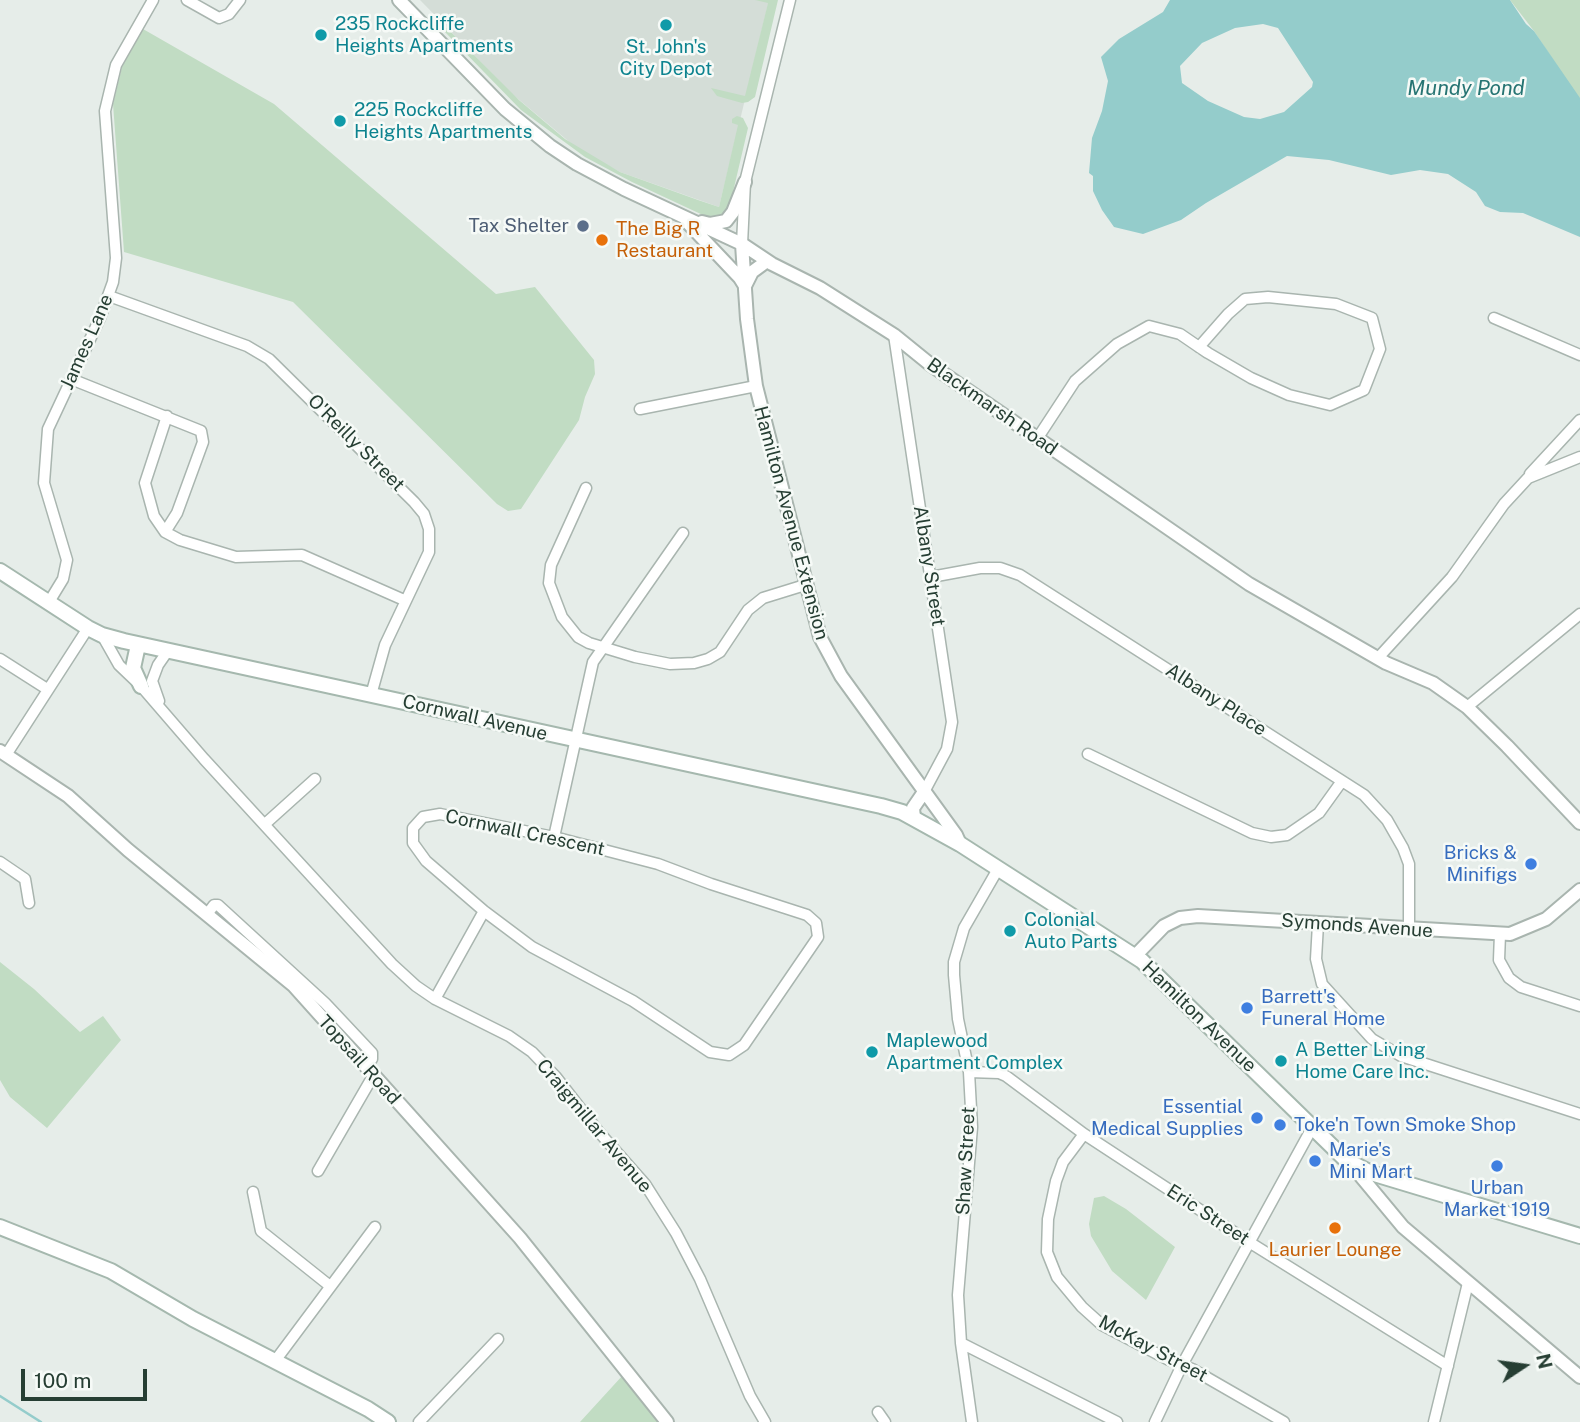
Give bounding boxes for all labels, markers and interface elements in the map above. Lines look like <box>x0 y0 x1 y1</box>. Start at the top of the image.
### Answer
place label: 235 Rockcliffe Heights Apartments <box>335 13 513 57</box>
marker: St. John's City Depot <box>658 17 674 33</box>
marker: 235 Rockcliffe Heights Apartments <box>313 27 329 43</box>
place label: St. John's City Depot <box>620 36 712 80</box>
water label: Mundy Pond <box>1407 76 1525 102</box>
place label: 225 Rockcliffe Heights Apartments <box>354 99 532 143</box>
marker: 225 Rockcliffe Heights Apartments <box>332 113 348 129</box>
place label: Tax Shelter <box>468 215 569 237</box>
marker: Tax Shelter <box>575 218 591 234</box>
place label: The Big R Restaurant <box>616 218 713 262</box>
marker: The Big R Restaurant <box>594 232 610 248</box>
street label: James Lane <box>56 291 118 393</box>
street label: Blackmarsh Road <box>922 353 1062 461</box>
street label: O'Reilly Street <box>303 390 409 496</box>
street label: Hamilton Avenue Extension <box>749 404 833 642</box>
street label: Albany Street <box>908 504 950 628</box>
street label: Albany Place <box>1161 659 1271 741</box>
street label: Cornwall Avenue <box>400 690 550 746</box>
street label: Cornwall Crescent <box>443 805 607 861</box>
place label: Bricks & Minifigs <box>1444 842 1517 886</box>
marker: Bricks & Minifigs <box>1523 856 1539 872</box>
place label: Colonial Auto Parts <box>1024 909 1117 953</box>
street label: Symonds Avenue <box>1280 909 1434 943</box>
marker: Colonial Auto Parts <box>1002 923 1018 939</box>
street label: Hamilton Avenue <box>1137 957 1261 1077</box>
place label: Barrett's Funeral Home <box>1261 986 1385 1030</box>
marker: Barrett's Funeral Home <box>1239 1000 1255 1016</box>
street label: Topsail Road <box>313 1011 405 1109</box>
place label: Maplewood Apartment Complex <box>886 1030 1063 1074</box>
place label: A Better Living Home Care Inc. <box>1295 1039 1429 1083</box>
marker: Maplewood Apartment Complex <box>864 1044 880 1060</box>
marker: A Better Living Home Care Inc. <box>1273 1053 1289 1069</box>
street label: Craigmillar Avenue <box>531 1055 657 1197</box>
place label: Essential Medical Supplies <box>1091 1096 1243 1140</box>
street label: Shaw Street <box>952 1106 980 1216</box>
marker: Essential Medical Supplies <box>1249 1110 1265 1126</box>
place label: Toke'n Town Smoke Shop <box>1294 1114 1516 1136</box>
marker: Toke'n Town Smoke Shop <box>1272 1117 1288 1133</box>
place label: Marie's Mini Mart <box>1329 1139 1413 1183</box>
marker: Marie's Mini Mart <box>1307 1153 1323 1169</box>
marker: Urban Market 1919 <box>1489 1158 1505 1174</box>
place label: Urban Market 1919 <box>1444 1177 1550 1221</box>
street label: Eric Street <box>1162 1180 1254 1250</box>
marker: Laurier Lounge <box>1327 1220 1343 1236</box>
place label: Laurier Lounge <box>1269 1239 1401 1261</box>
street label: McKay Street <box>1095 1311 1211 1387</box>
north arrow <box>1489 1331 1559 1401</box>
text: N <box>1532 1352 1557 1371</box>
scale bar <box>24 1356 150 1400</box>
text: 100 m <box>34 1368 91 1393</box>

